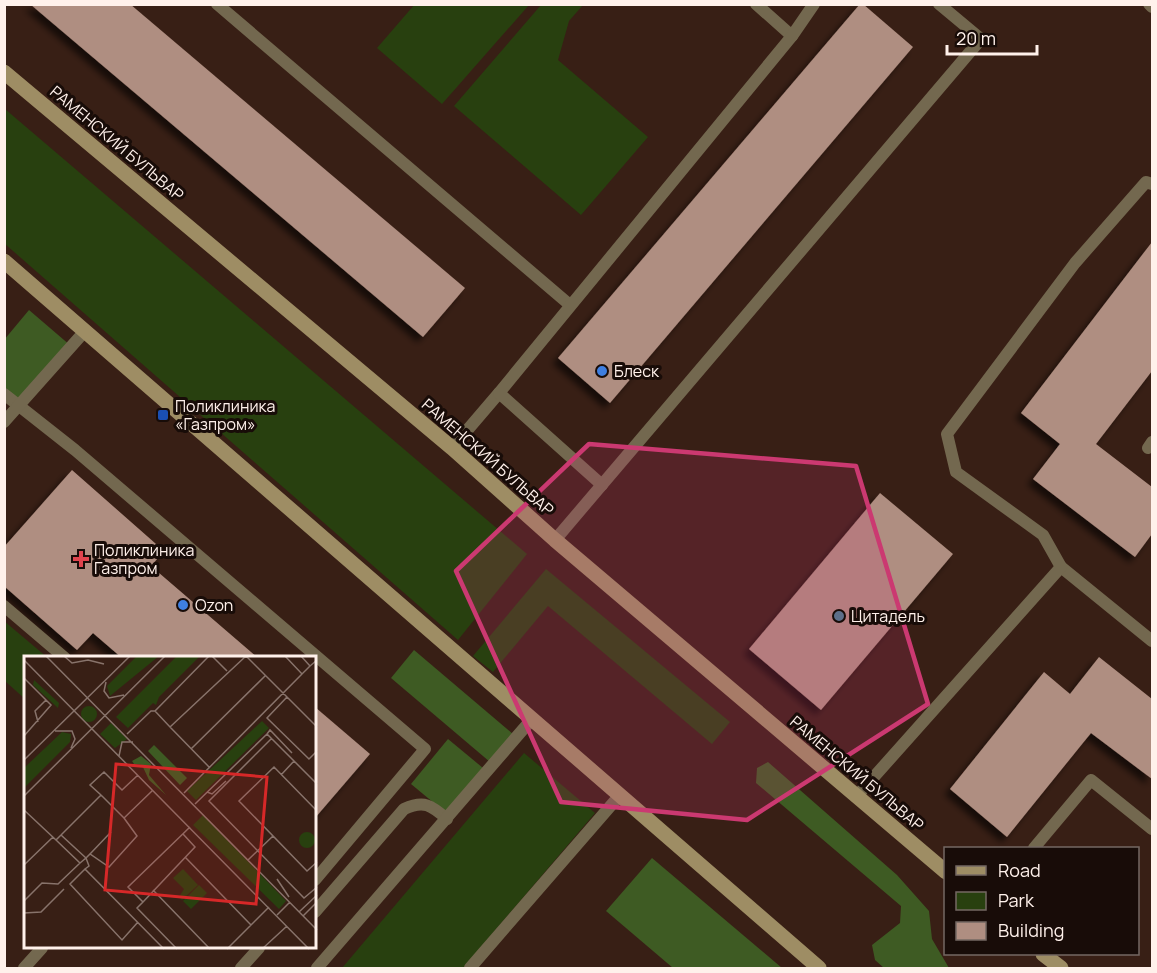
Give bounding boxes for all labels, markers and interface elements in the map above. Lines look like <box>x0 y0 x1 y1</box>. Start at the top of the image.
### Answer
scale bar <box>947 18 1037 56</box>
text: 20 m <box>956 26 996 50</box>
street label: РАМЕНСКИЙ БУЛЬВАР <box>46 81 189 206</box>
place label: Блеск <box>614 360 660 382</box>
marker: Блеск <box>595 364 609 378</box>
street label: РАМЕНСКИЙ БУЛЬВАР <box>417 394 559 521</box>
place label: Поликлиника «Газпром» <box>175 395 275 435</box>
marker: Поликлиника «Газпром» <box>156 408 170 422</box>
place label: Поликлиника Газпром <box>94 539 194 579</box>
marker: Поликлиника Газпром <box>72 550 90 568</box>
place label: Ozon <box>195 594 233 616</box>
marker: Ozon <box>176 598 190 612</box>
place label: Цитадель <box>851 605 925 627</box>
marker: Цитадель <box>832 609 846 623</box>
inset map <box>24 656 316 949</box>
street label: РАМЕНСКИЙ БУЛЬВАР <box>786 711 929 836</box>
legend <box>944 847 1139 955</box>
text: Road <box>998 858 1041 882</box>
text: Park <box>998 888 1035 912</box>
text: Building <box>998 918 1064 942</box>

